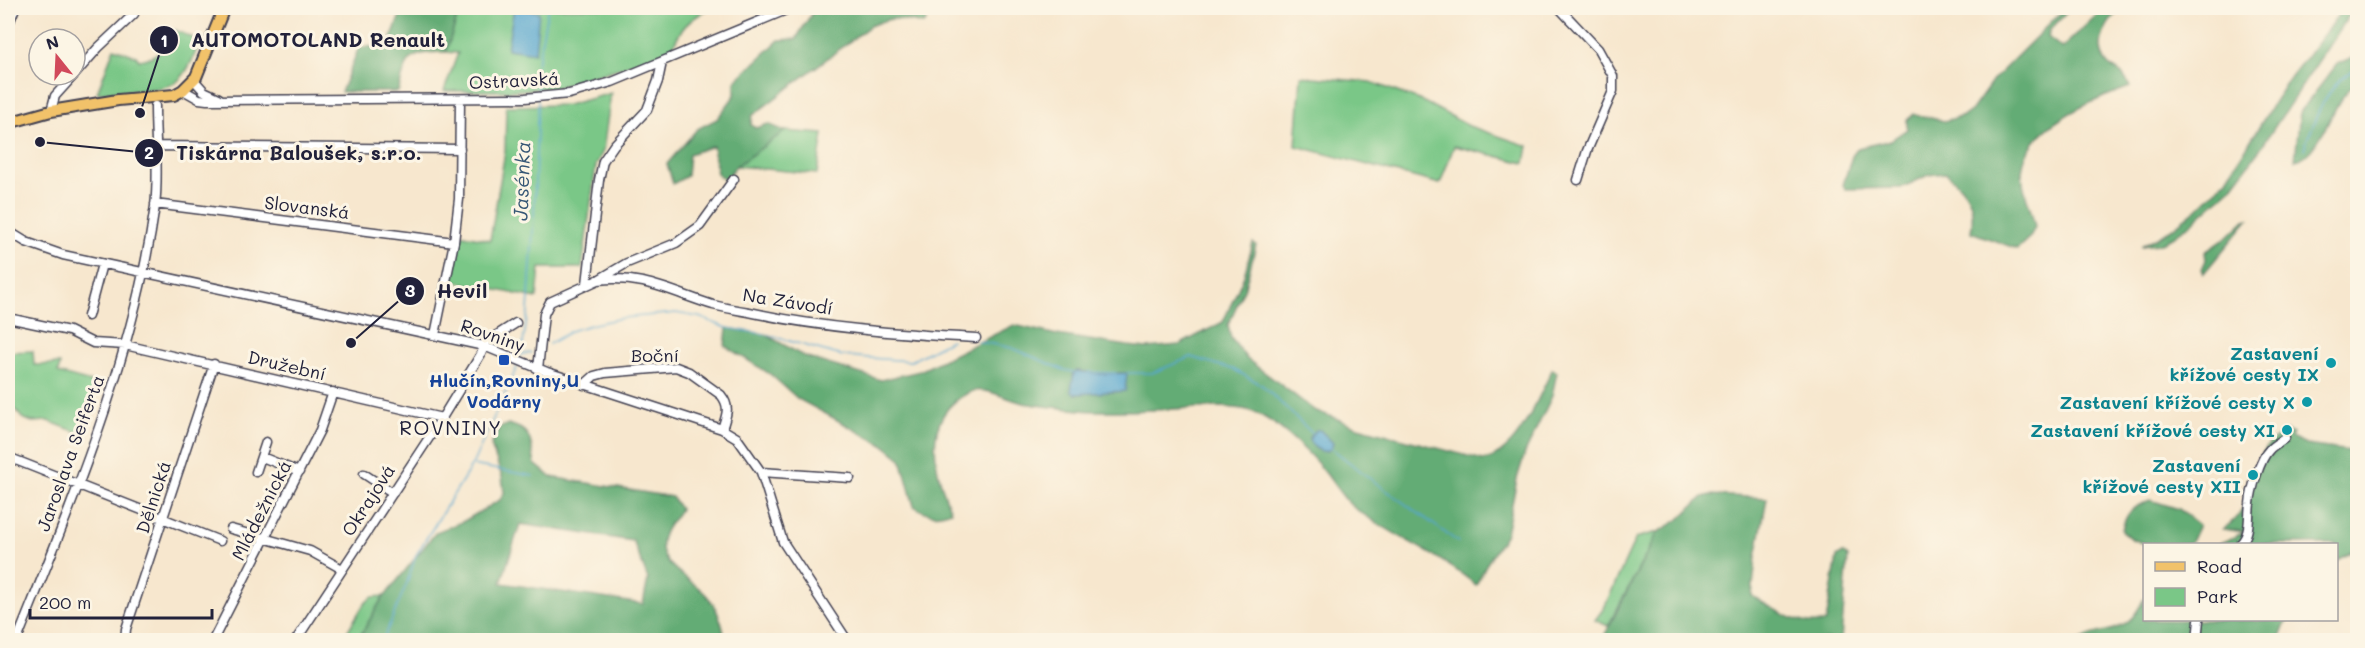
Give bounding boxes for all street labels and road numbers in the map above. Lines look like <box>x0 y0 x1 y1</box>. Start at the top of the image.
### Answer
street label: Ostravská <box>468 66 560 94</box>
street label: Slovanská <box>263 190 351 224</box>
street label: Na Závodí <box>741 282 835 320</box>
street label: Rovniny <box>458 313 528 357</box>
street label: Boční <box>631 343 679 367</box>
street label: Družební <box>246 344 328 386</box>
street label: Jaroslava Seiferta <box>31 371 109 535</box>
street label: Mládežnická <box>225 456 297 564</box>
street label: Dělnická <box>130 458 176 536</box>
street label: Okrajová <box>336 460 400 540</box>

